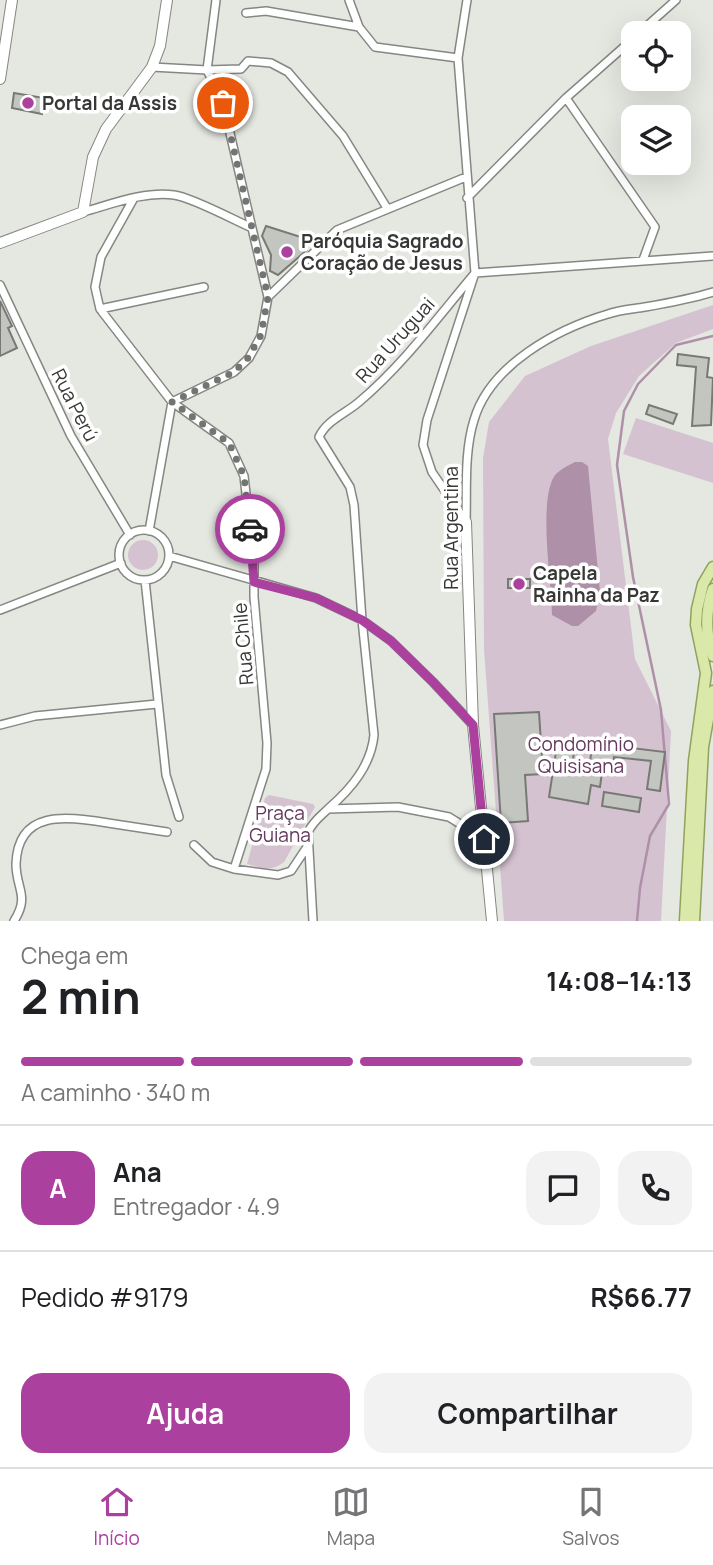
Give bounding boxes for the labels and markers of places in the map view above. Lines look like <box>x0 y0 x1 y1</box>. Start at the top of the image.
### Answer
pin <box>193 73 253 133</box>
place label: Portal da Assis <box>42 90 177 116</box>
marker: Portal da Assis <box>20 95 36 111</box>
place label: Paróquia Sagrado Coração de Jesus <box>301 228 464 276</box>
marker: Paróquia Sagrado Coração de Jesus <box>279 244 295 260</box>
place label: Capela Rainha da Paz <box>533 560 660 608</box>
marker: Capela Rainha da Paz <box>511 576 527 592</box>
pin <box>454 809 514 869</box>

